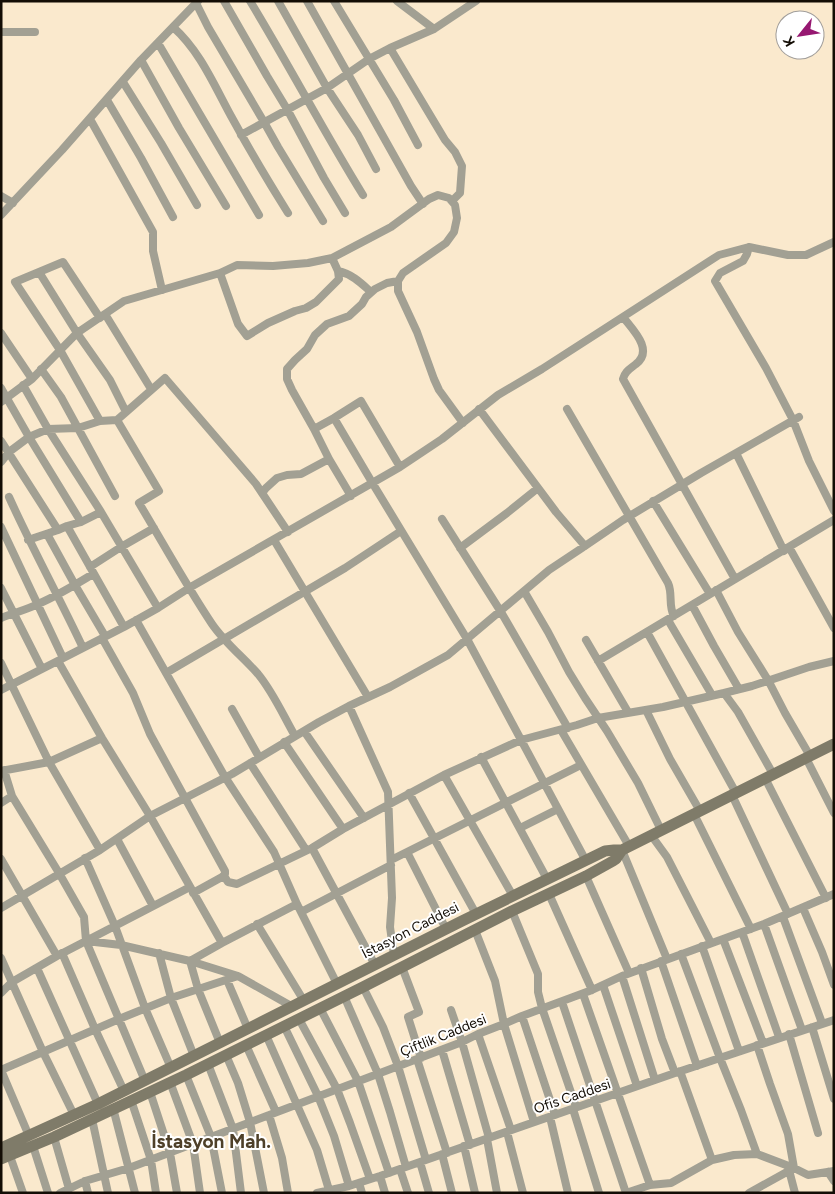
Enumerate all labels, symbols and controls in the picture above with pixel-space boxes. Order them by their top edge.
north arrow [775,10,825,60]
text: K [779,32,799,50]
street label: İstasyon Caddesi [359,899,462,962]
street label: Çiftlik Caddesi [398,1010,489,1060]
street label: Ofis Caddesi [531,1075,613,1118]
district label: İstasyon Mah. [151,1130,271,1153]

